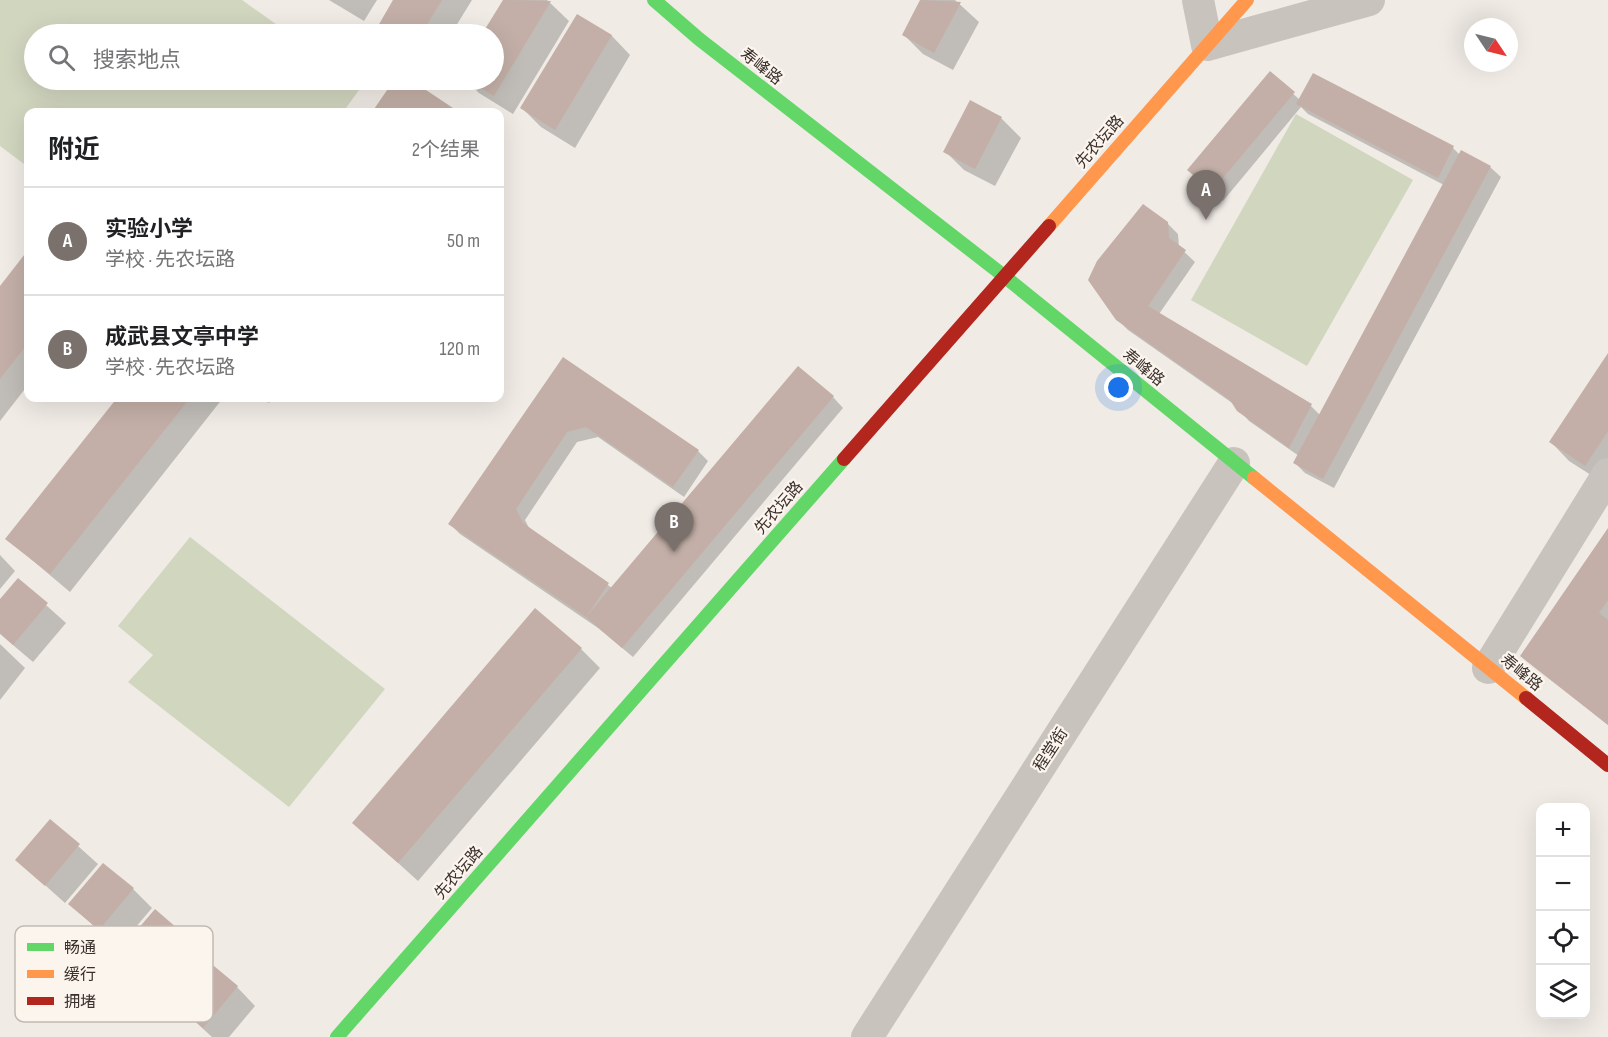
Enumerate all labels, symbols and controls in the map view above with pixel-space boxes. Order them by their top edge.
north arrow [1464,18,1518,72]
search box [24,24,504,90]
icon: search [45,41,78,74]
street label: 寿峰路 [736,45,786,89]
text: 搜索地点 [93,47,181,74]
street label: 先农坛路 [1072,112,1128,172]
text: 附近 [48,135,100,166]
text: 2个结果 [412,138,480,162]
pin: A [1186,170,1226,220]
text: 实验小学 [105,216,193,243]
text: A [63,229,72,253]
text: 50 m [447,229,480,253]
text: 学校 · 先农坛路 [105,248,235,272]
text: 成武县文亭中学 [105,324,259,351]
text: B [63,337,72,361]
text: 120 m [440,337,480,361]
street label: 寿峰路 [1118,346,1168,390]
text: 学校 · 先农坛路 [105,356,235,380]
your location [1104,373,1133,402]
street label: 先农坛路 [751,478,807,538]
pin: B [654,502,694,552]
street label: 寿峰路 [1496,651,1546,695]
street label: 程堂街 [1030,725,1072,775]
map controls [1536,803,1590,1019]
button: + [1536,803,1590,857]
street label: 先农坛路 [431,843,487,903]
button: − [1536,857,1590,911]
button: locate [1536,911,1590,965]
legend [15,926,213,1022]
text: 畅通 [64,939,96,958]
button: layers [1536,965,1590,1019]
text: 缓行 [64,966,96,985]
text: 拥堵 [64,993,96,1012]

